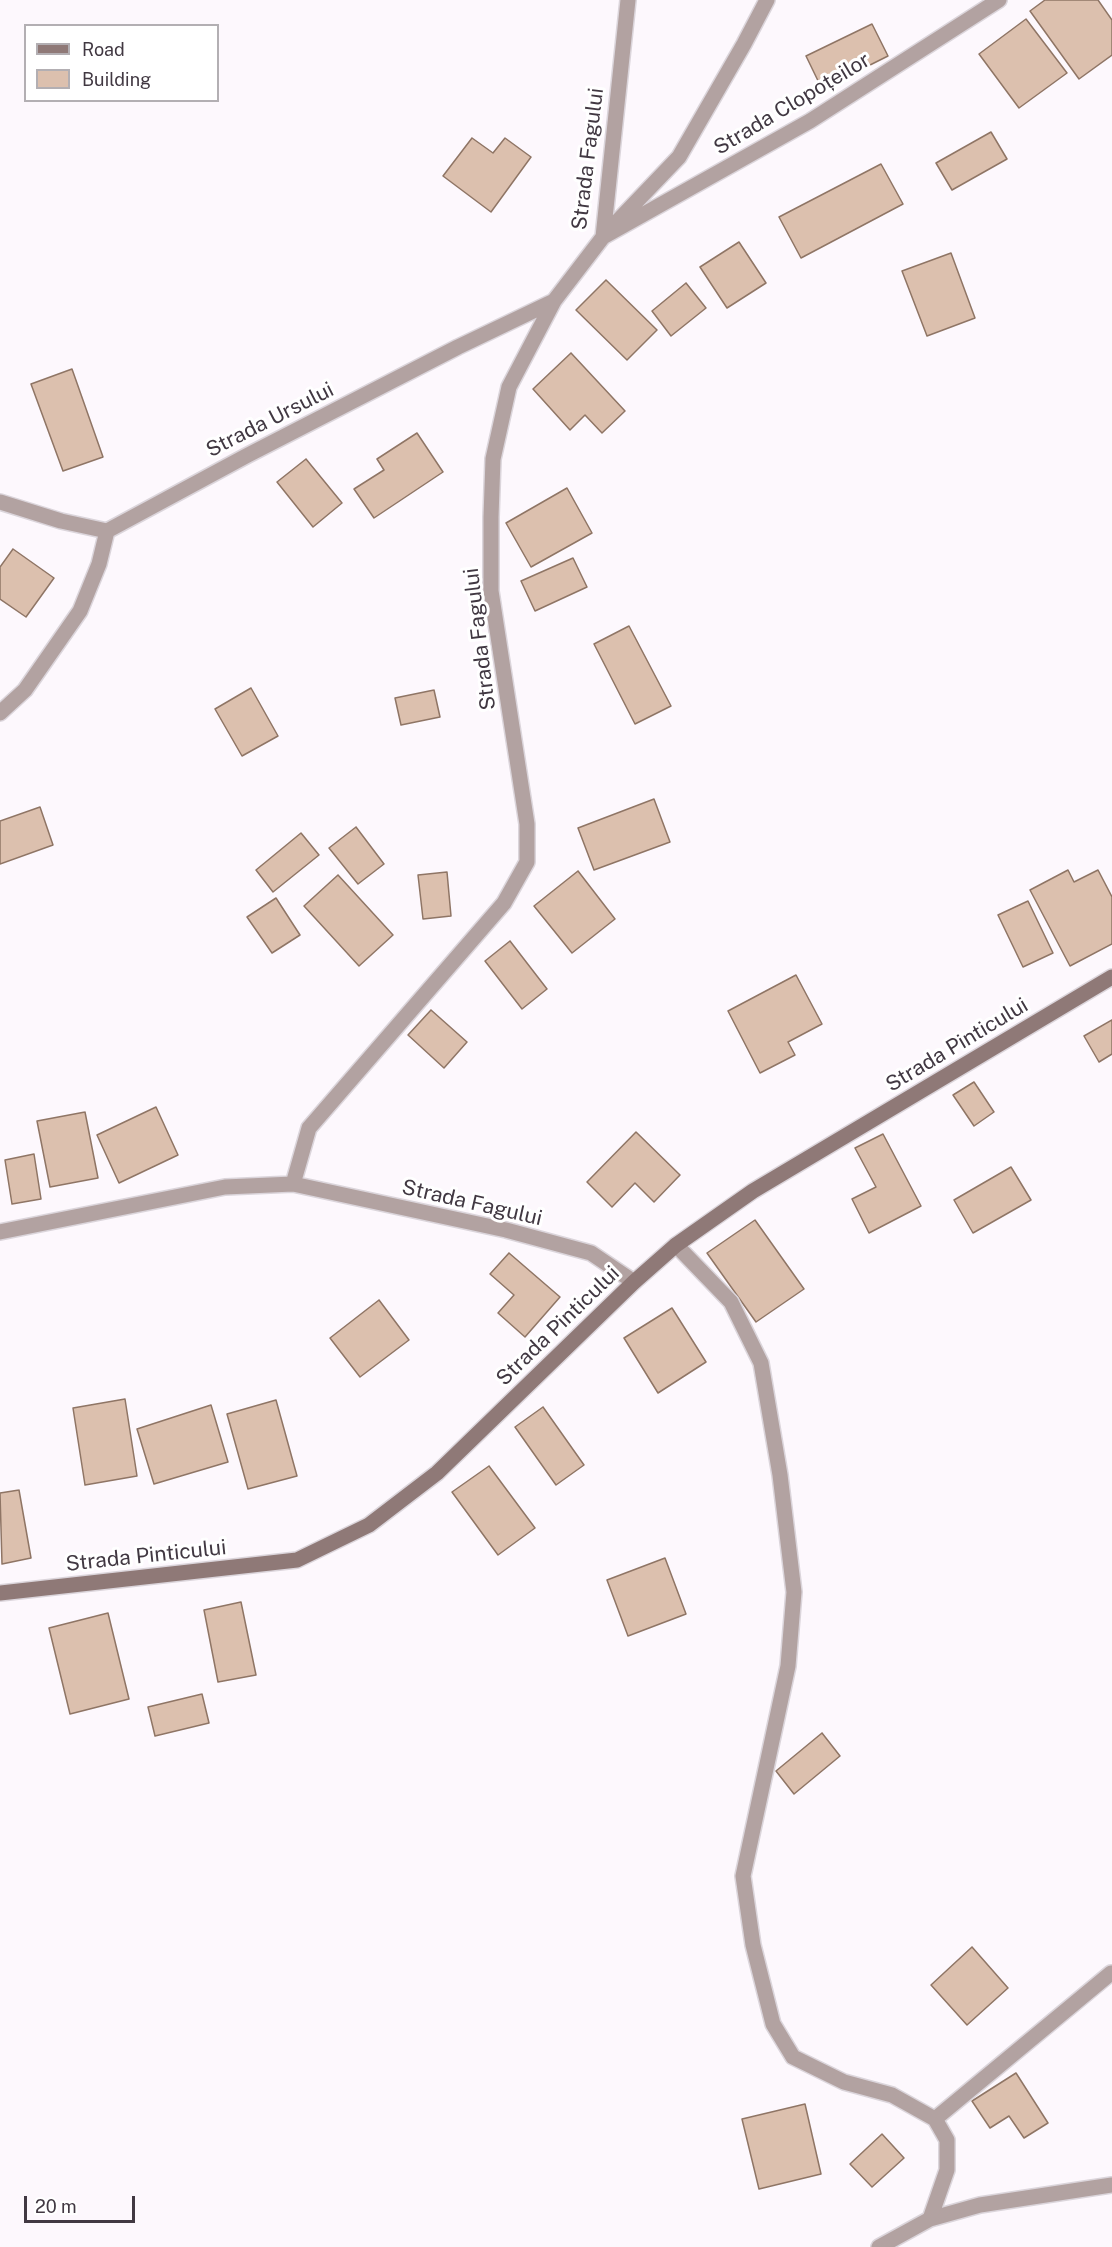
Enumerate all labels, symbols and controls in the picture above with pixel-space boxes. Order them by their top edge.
legend [24,24,219,102]
text: Road [82,39,125,60]
street label: Strada Clopoțeilor [709,47,875,161]
text: Building [82,69,151,90]
street label: Strada Fagului [567,86,609,232]
street label: Strada Ursului [202,377,338,463]
street label: Strada Fagului [459,566,501,712]
street label: Strada Pinticului [881,993,1033,1097]
street label: Strada Fagului [399,1175,545,1231]
street label: Strada Pinticului [491,1261,625,1391]
street label: Strada Pinticului [64,1535,228,1577]
scale bar [27,2184,138,2222]
text: 20 m [35,2196,77,2217]

